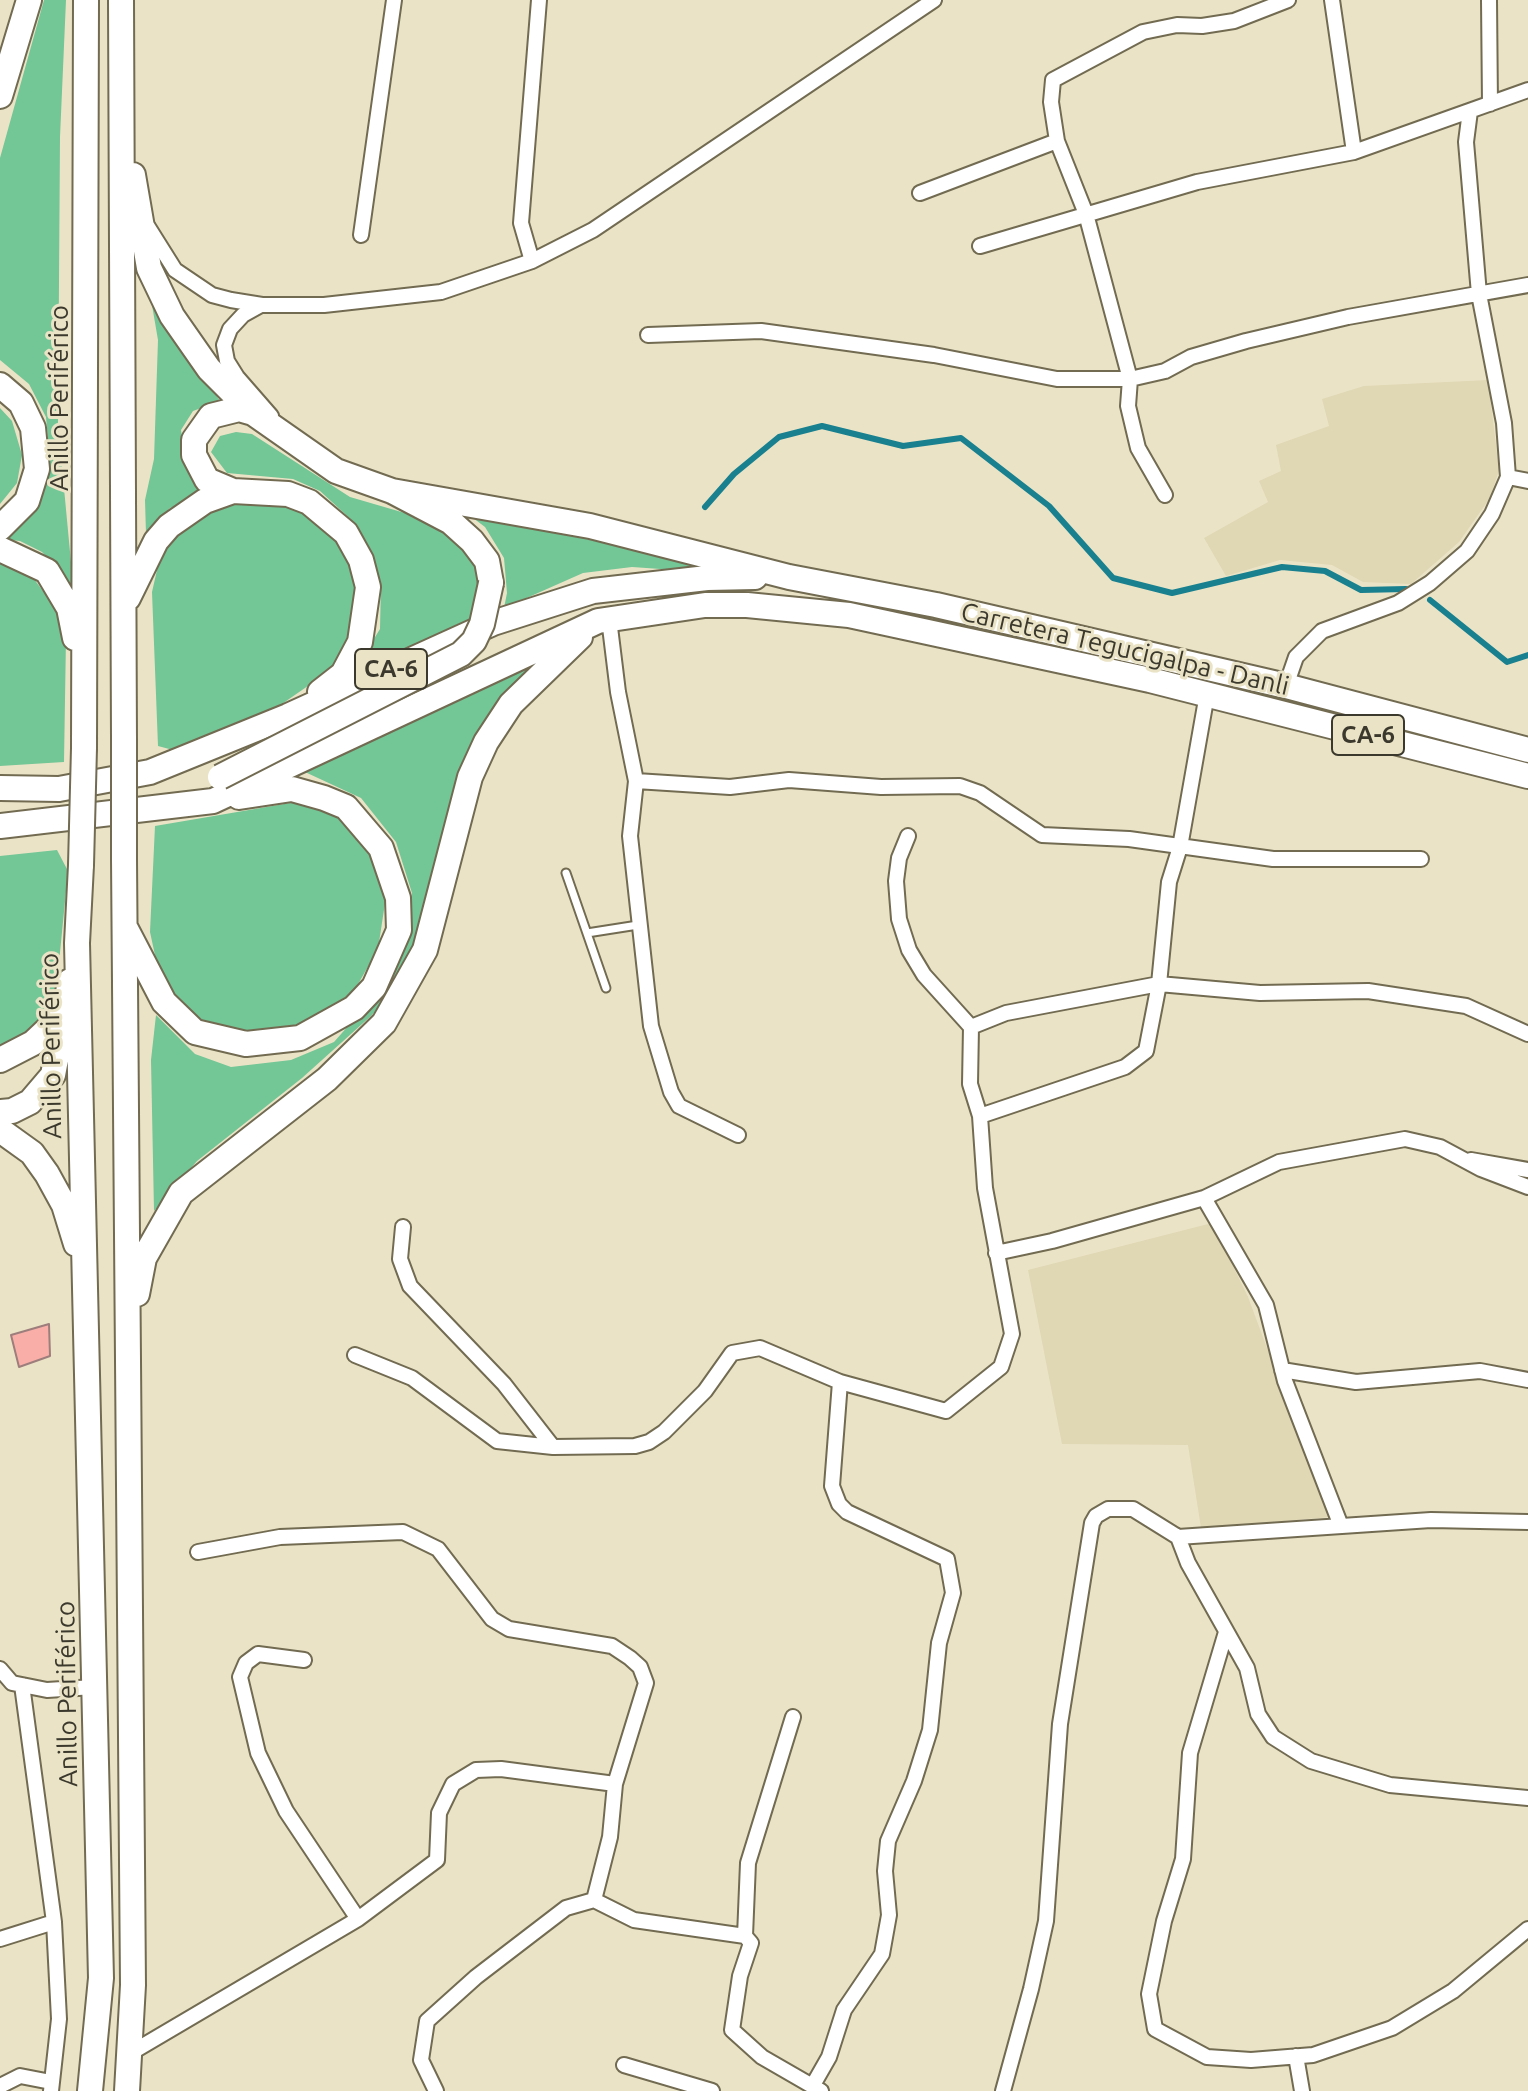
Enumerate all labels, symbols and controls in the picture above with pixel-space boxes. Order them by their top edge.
street label: Anillo Periférico [43,305,75,491]
street label: Carretera Tegucigalpa - Danli [958,596,1292,702]
road number: CA-6 [355,649,427,689]
road number: CA-6 [1332,715,1404,755]
street label: Anillo Periférico [34,953,68,1139]
street label: Anillo Periférico [50,1601,84,1787]

